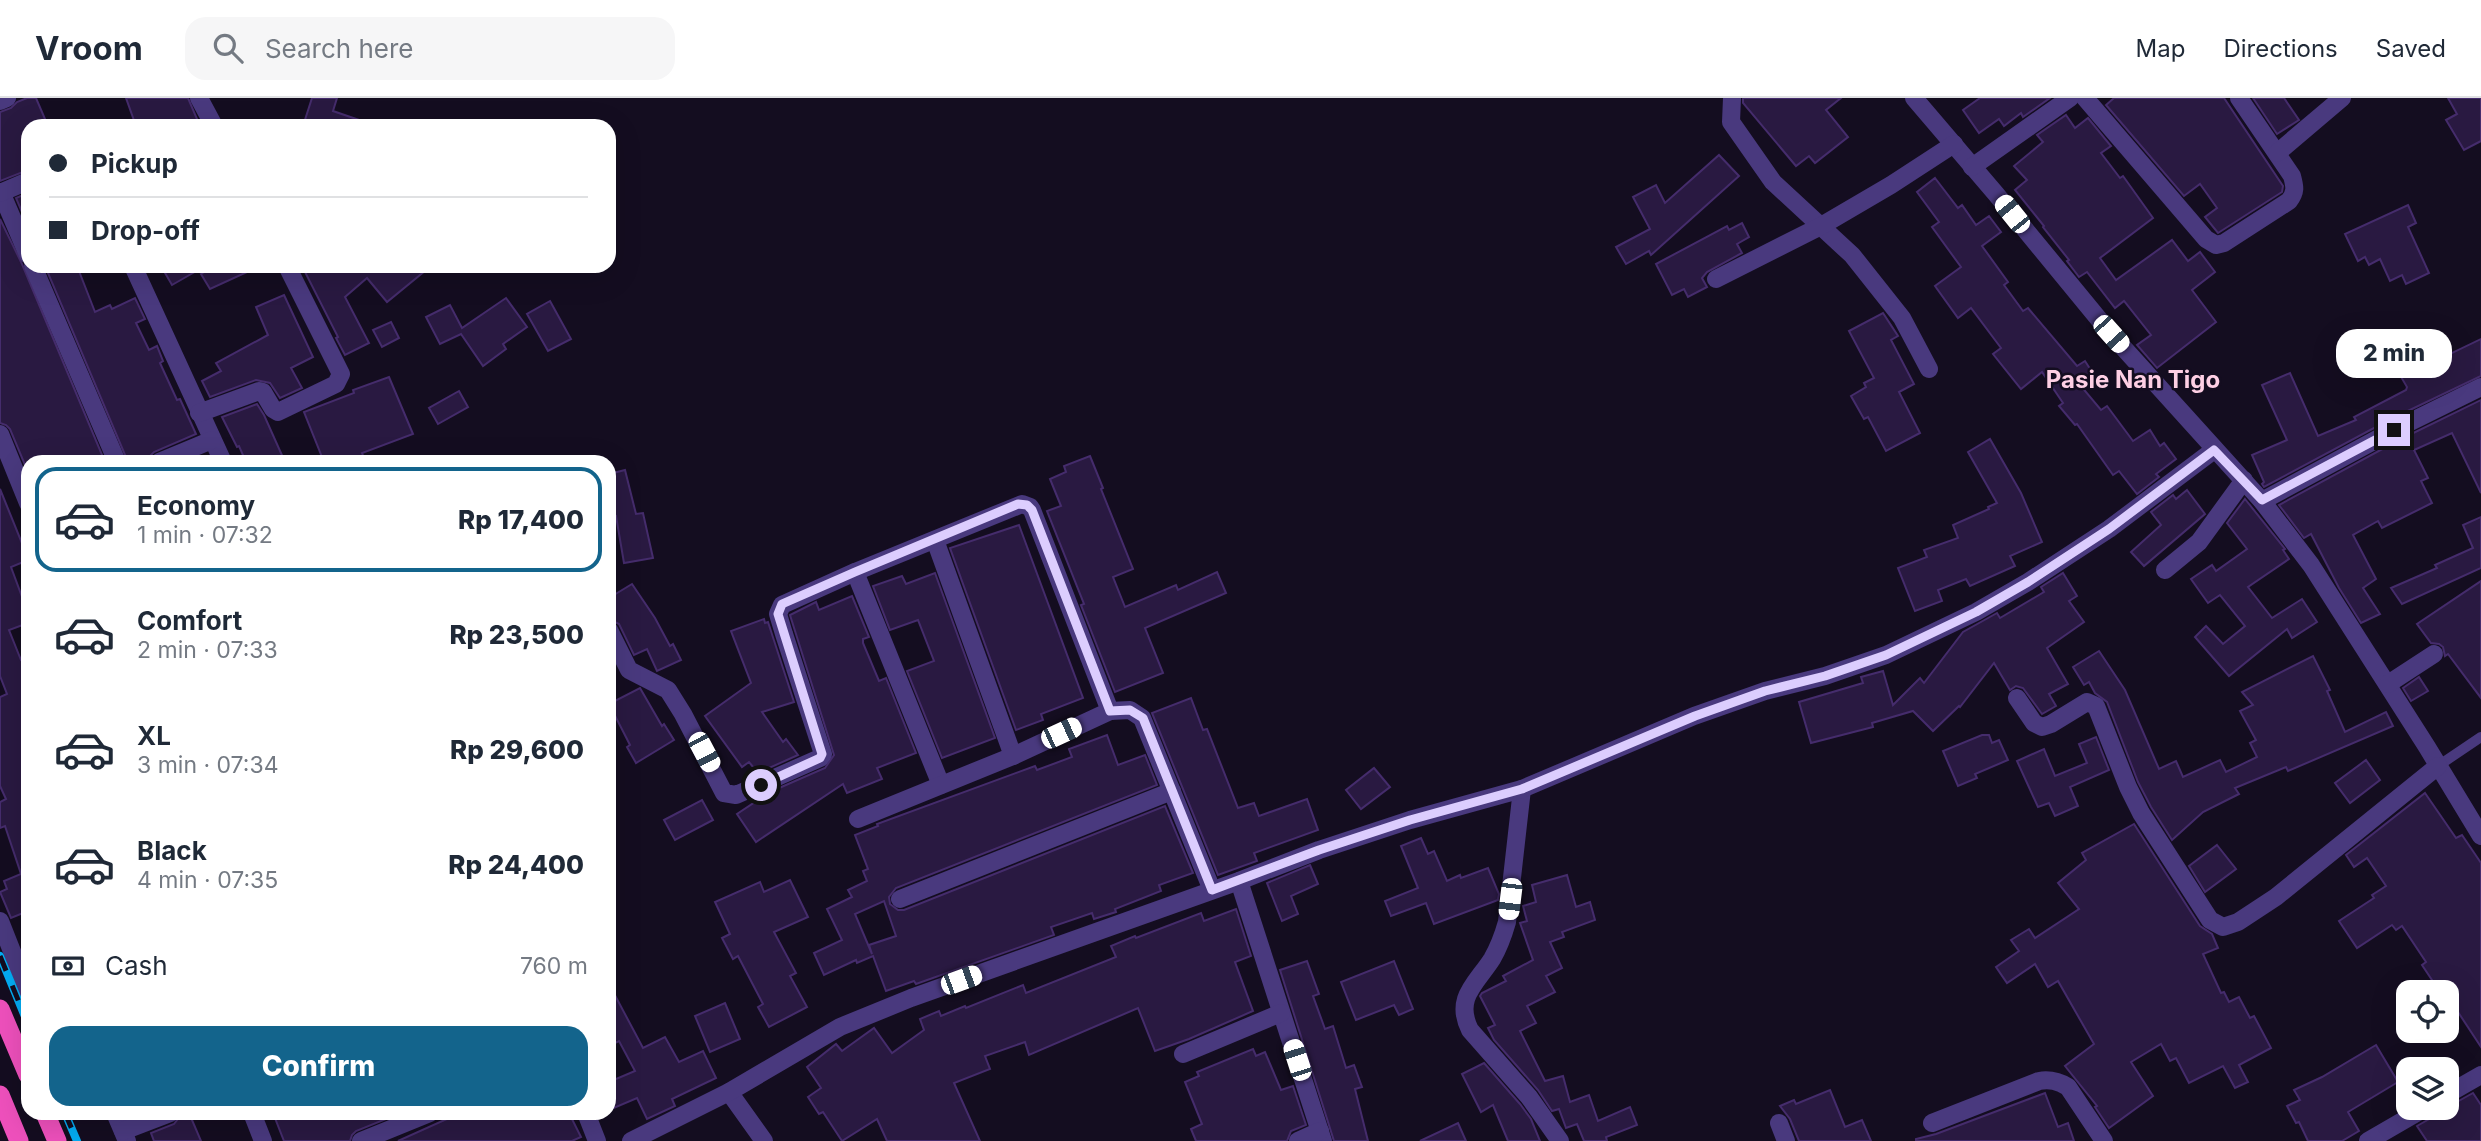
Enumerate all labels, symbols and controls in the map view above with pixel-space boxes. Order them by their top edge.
search box [185,17,675,80]
text: Vroom [35,28,143,68]
icon: search [209,29,247,67]
text: Search here [265,33,414,64]
text: Map [2136,34,2185,63]
text: Directions [2223,34,2338,63]
text: Saved [2376,34,2446,63]
text: Pickup [91,148,178,179]
car [1991,191,2034,237]
text: Drop-off [91,215,200,246]
car [2090,311,2133,357]
callout: 2 min [2336,328,2452,378]
text: 2 min [2363,339,2425,367]
district label: Pasie Nan Tigo [2046,365,2220,394]
route end [2378,414,2410,446]
icon: car [53,488,116,551]
text: Economy [137,490,255,521]
text: Rp 17,400 [458,504,584,535]
text: 1 min · 07:32 [137,521,273,549]
icon: car [53,603,116,666]
text: Comfort [137,605,242,636]
text: Rp 23,500 [449,619,584,650]
text: 2 min · 07:33 [137,636,278,664]
car [1038,715,1085,751]
icon: car [53,718,116,781]
text: XL [137,720,171,751]
car [685,729,724,775]
text: Rp 29,600 [450,734,584,765]
text: 3 min · 07:34 [137,751,279,779]
route start [745,769,777,801]
icon: car [53,833,116,896]
text: Black [137,835,207,866]
text: Rp 24,400 [448,849,584,880]
text: 4 min · 07:35 [137,866,278,894]
car [1498,877,1523,921]
icon: cash [49,947,87,985]
text: Cash [105,950,168,981]
text: 760 m [520,952,588,980]
car [938,963,985,997]
map controls [2396,980,2459,1120]
button: locate [2396,980,2459,1043]
button: Confirm [49,1026,588,1106]
car [1281,1037,1314,1083]
button: layers [2396,1057,2459,1120]

